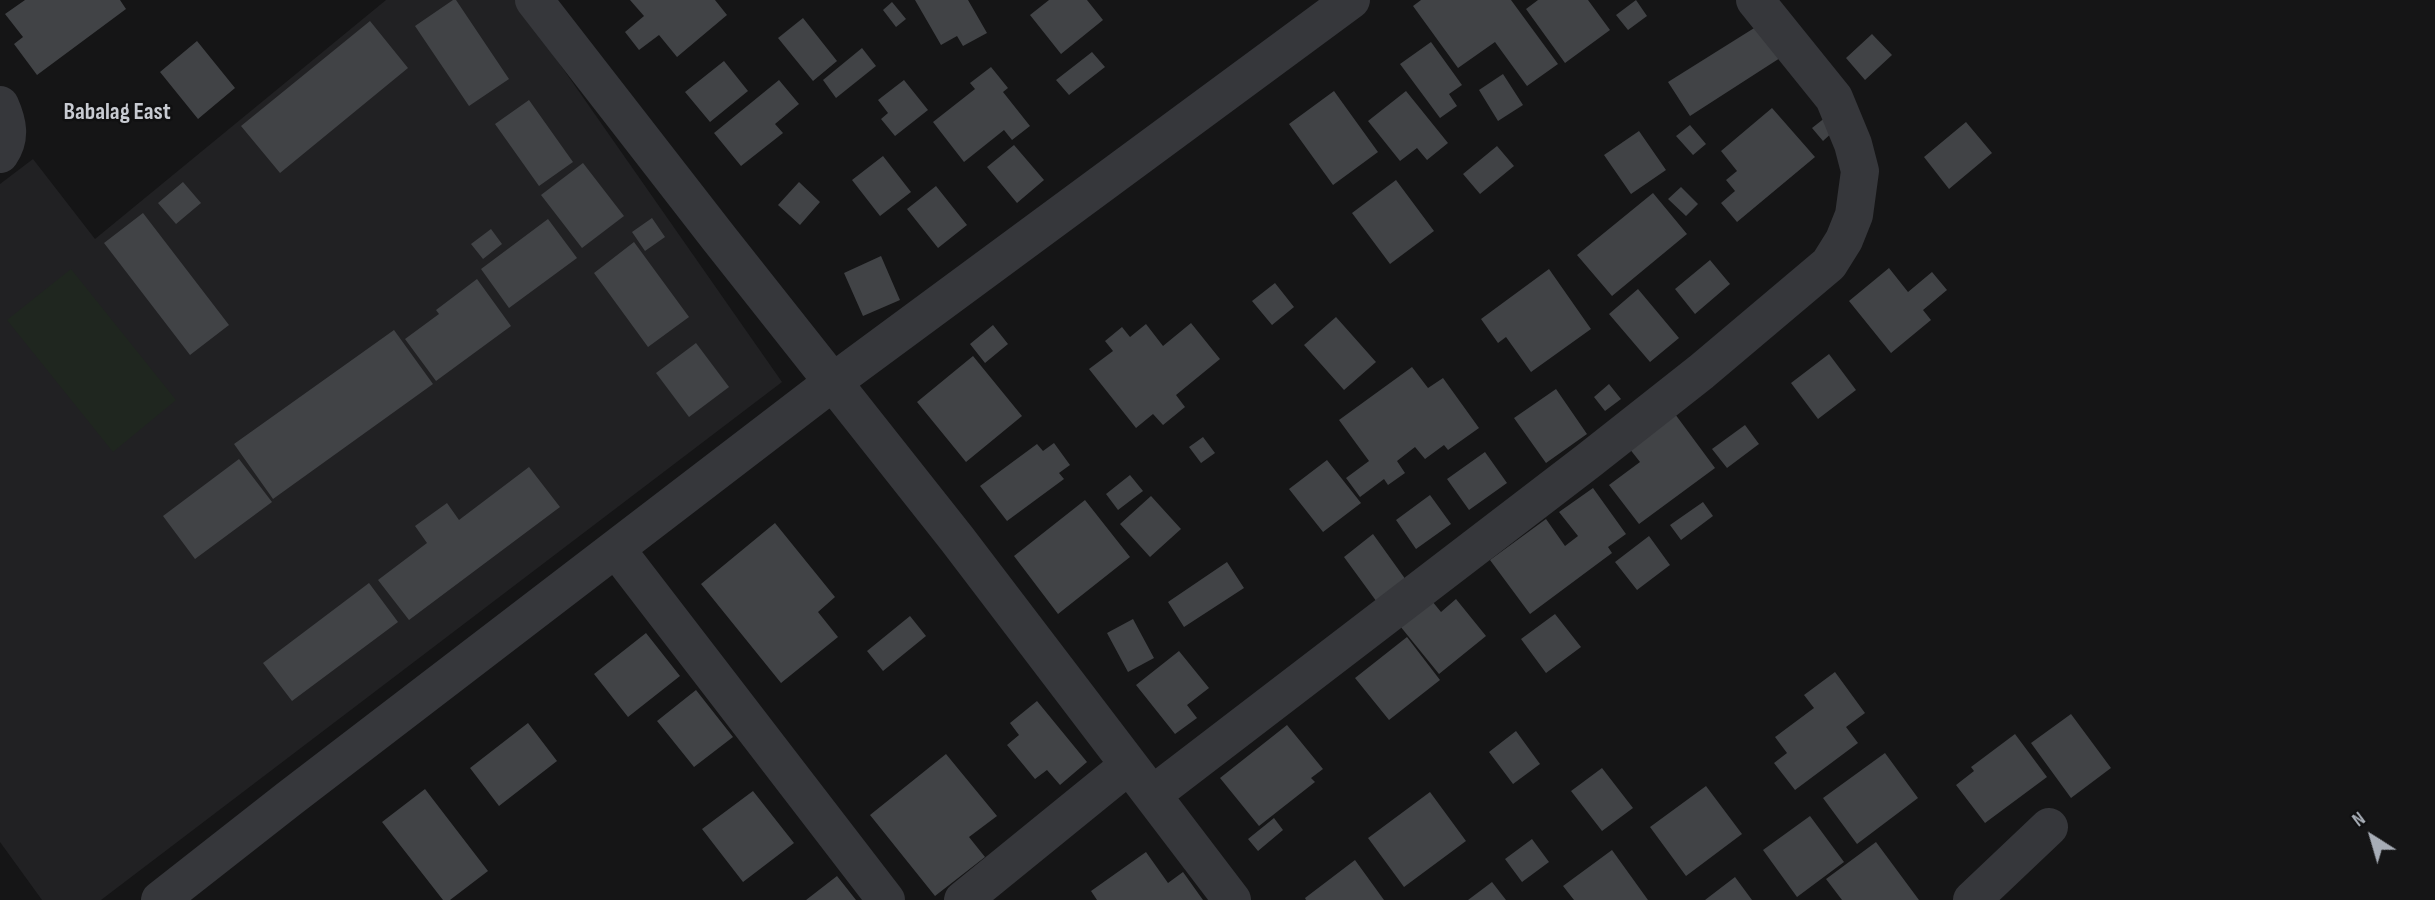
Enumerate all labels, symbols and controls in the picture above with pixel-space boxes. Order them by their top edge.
district label: Babalag East [63,99,171,127]
north arrow [2337,802,2407,872]
text: N [2348,808,2370,832]

